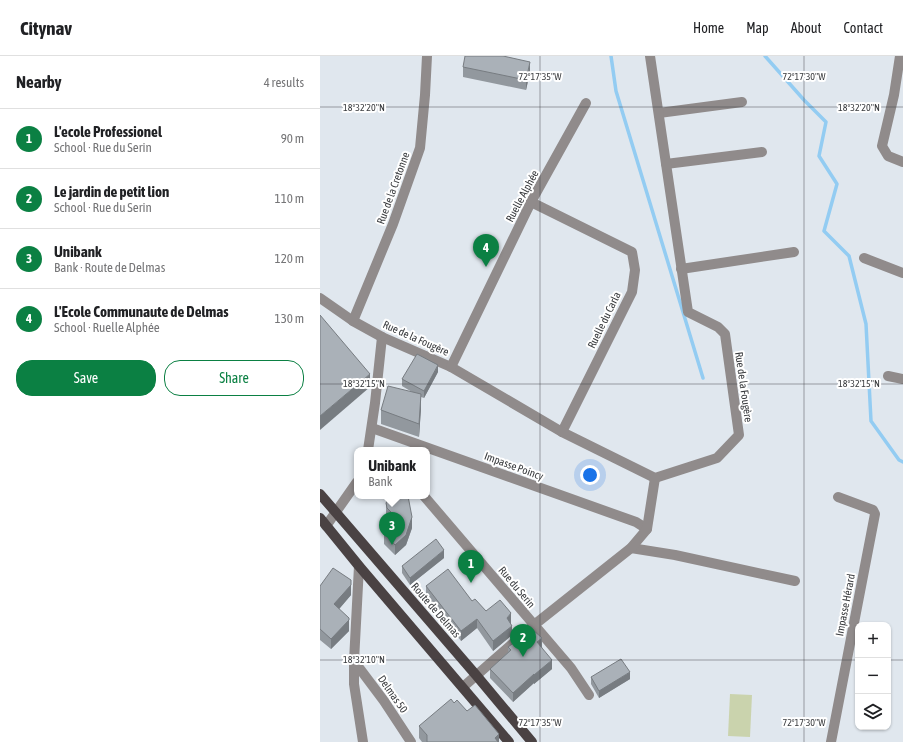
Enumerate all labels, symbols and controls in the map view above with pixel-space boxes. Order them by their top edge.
text: Citynav [20,17,72,39]
text: Home [693,20,724,36]
text: Map [746,20,769,36]
text: About [791,20,822,36]
text: Contact [844,20,883,36]
text: 72°17'35"W [518,71,562,82]
text: 72°17'30"W [782,71,826,82]
text: Nearby [16,72,62,92]
text: 4 results [264,75,304,90]
text: 18°32'20"N [343,102,385,113]
text: 18°32'20"N [838,102,880,113]
text: L'ecole Professionel [54,123,162,140]
text: 1 [26,131,32,146]
text: 90 m [281,131,304,146]
text: School · Rue du Serin [54,140,152,155]
street label: Rue de la Cretonne [374,150,412,226]
street label: Ruelle Alphée [503,168,541,224]
text: Le jardin de petit lion [54,183,169,200]
text: 2 [26,191,32,206]
text: 110 m [275,191,304,206]
text: School · Rue du Serin [54,200,152,215]
pin: 4 [473,234,499,267]
text: Unibank [54,243,102,260]
text: 3 [26,251,32,266]
text: 120 m [275,251,304,266]
text: Bank · Route de Delmas [54,260,165,275]
street label: Ruelle du Carla [585,290,623,350]
text: L'Ecole Communaute de Delmas [54,303,229,320]
text: 4 [26,311,32,326]
text: 130 m [275,311,304,326]
street label: Rue de la Fougère [381,318,451,358]
text: School · Ruelle Alphée [54,320,160,335]
street label: Rue de la Fougère [733,351,755,423]
button: Save [16,360,156,396]
button: Share [164,360,304,396]
text: 18°32'15"N [343,378,385,389]
text: 18°32'15"N [838,378,880,389]
popup [354,447,430,499]
street label: Impasse Poincy [483,450,546,482]
text: Unibank [368,457,416,474]
your location [580,465,600,485]
text: Bank [368,474,392,489]
pin: 3 [379,512,405,545]
pin: 1 [458,550,484,583]
street label: Rue du Serin [496,564,538,610]
street label: Impasse Hérard [833,573,857,637]
street label: Route de Delmas [409,580,463,640]
map controls [855,622,891,730]
button: + [855,622,891,658]
pin: 2 [510,624,536,657]
text: 18°32'10"N [343,654,385,665]
button: − [855,658,891,694]
street label: Delmas 50 [376,673,410,715]
button: layers [855,694,891,730]
text: 72°17'35"W [518,717,562,728]
text: 72°17'30"W [782,717,826,728]

